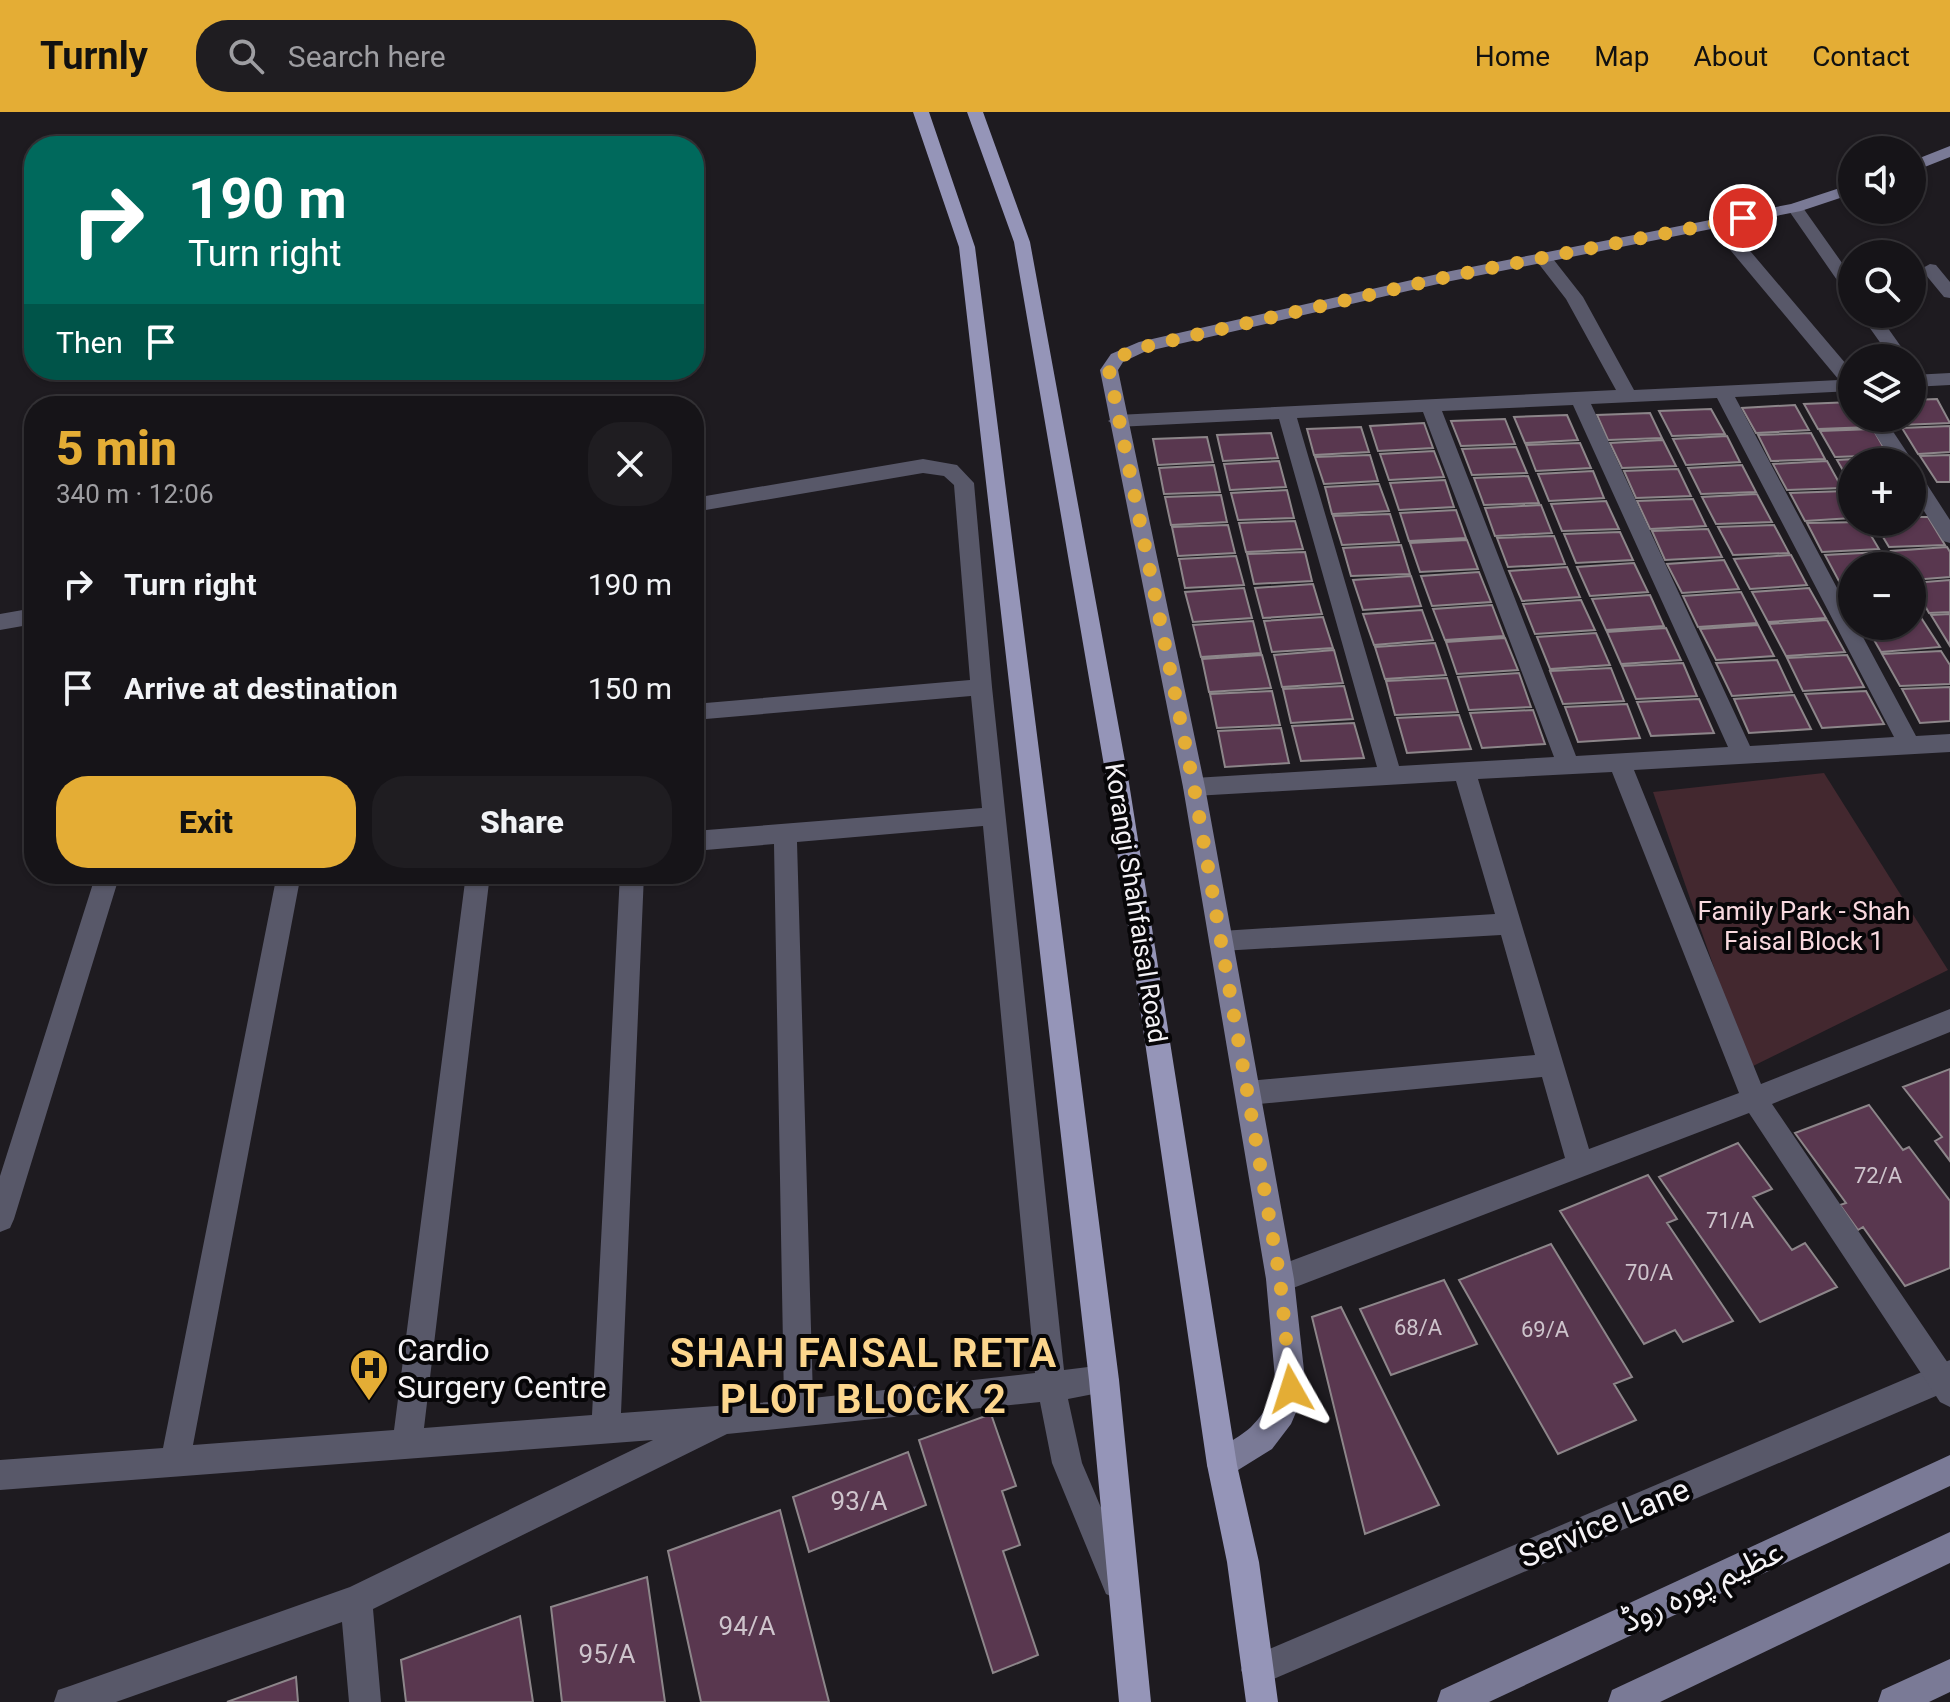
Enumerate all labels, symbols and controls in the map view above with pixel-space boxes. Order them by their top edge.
search box [196,20,756,92]
text: Turnly [40,34,148,78]
icon: search [224,34,268,78]
text: Search here [288,39,446,74]
text: Home [1475,40,1550,73]
text: Map [1594,40,1650,73]
text: About [1694,40,1768,73]
text: Contact [1812,40,1910,73]
map controls [1838,136,1926,640]
button: sound [1838,136,1926,224]
text: 190 m [188,166,347,232]
icon: right [56,168,160,272]
pin [1709,184,1777,252]
icon: arrive [1721,196,1765,240]
text: Turn right [188,233,341,275]
button: search [1838,240,1926,328]
icon: arrive [139,320,183,364]
text: Then [56,325,123,360]
button: layers [1838,344,1926,432]
text: 5 min [56,420,177,477]
button: close [588,422,672,506]
button: + [1838,448,1926,536]
text: 340 m · 12:06 [56,479,214,509]
button: − [1838,552,1926,640]
icon: right [56,562,100,606]
text: Turn right [124,567,257,602]
text: 190 m [588,567,672,602]
icon: arrive [56,666,100,710]
text: Arrive at destination [124,671,398,706]
text: 150 m [588,671,672,706]
street label: Korangi Shahfaisal Road [1099,761,1173,1045]
button: Exit [56,776,356,868]
button: Share [372,776,672,868]
park label: Family Park - Shah Faisal Block 1 [1698,896,1910,956]
house number: 72/A [1854,1163,1903,1188]
house number: 71/A [1706,1208,1755,1233]
house number: 70/A [1625,1260,1674,1285]
house number: 68/A [1394,1315,1443,1340]
house number: 69/A [1521,1317,1570,1342]
district label: SHAH FAISAL RETA PLOT BLOCK 2 [670,1330,1058,1423]
place label: Cardio Surgery Centre [397,1331,607,1406]
hospital icon: Cardio Surgery Centre [348,1347,390,1402]
position arrow [1249,1347,1333,1431]
street label: Service Lane [1513,1470,1695,1576]
house number: 93/A [831,1486,887,1516]
street label: عظیم پورہ روڈ [1615,1532,1791,1645]
house number: 94/A [719,1611,775,1641]
house number: 95/A [579,1639,635,1669]

